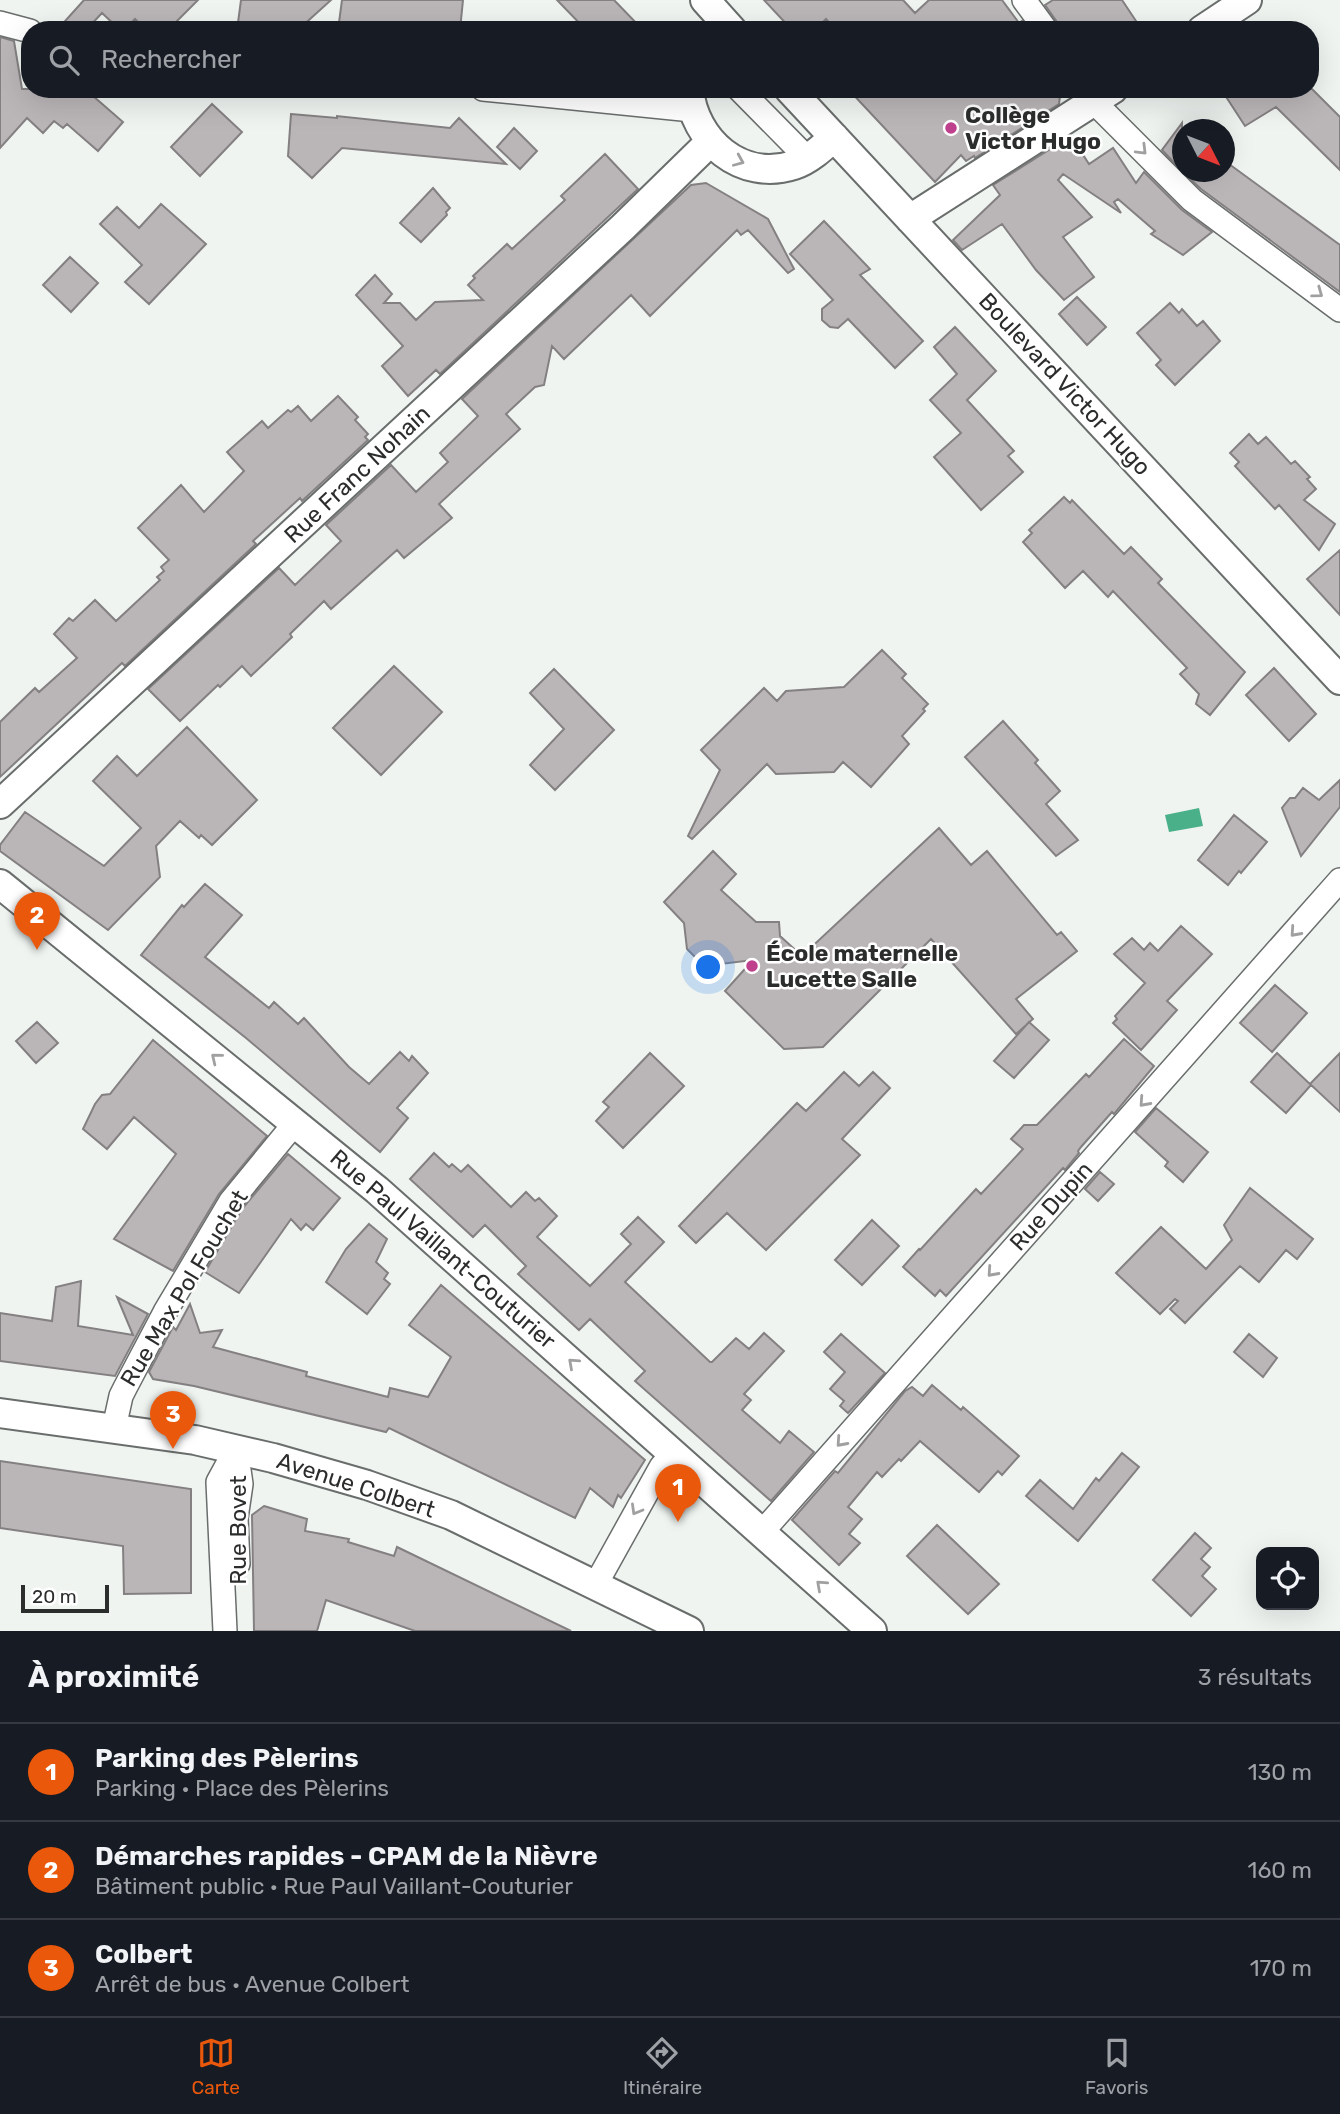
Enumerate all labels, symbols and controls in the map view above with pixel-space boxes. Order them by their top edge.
search box [21,21,1319,98]
icon: search [45,41,83,79]
text: Rechercher [101,44,241,75]
place label: Collège Victor Hugo [965,101,1101,155]
north arrow [1172,119,1235,182]
marker: Collège Victor Hugo [943,120,959,136]
one-way arrow [1134,142,1147,155]
one-way arrow [732,153,745,167]
one-way arrow [1311,285,1323,298]
street label: Boulevard Victor Hugo [973,287,1157,481]
street label: Rue Franc Nohain [278,399,436,549]
pin: 2 [14,892,60,950]
one-way arrow [1291,923,1303,936]
place label: École maternelle Lucette Salle [766,939,958,993]
your location [691,950,725,984]
marker: École maternelle Lucette Salle [744,958,760,974]
one-way arrow [211,1054,223,1067]
one-way arrow [1139,1093,1152,1106]
street label: Rue Paul Vaillant-Couturier [324,1143,562,1355]
street label: Rue Dupin [1004,1156,1098,1256]
street label: Rue Max Pol Fouchet [114,1185,254,1391]
one-way arrow [988,1263,1001,1276]
one-way arrow [568,1359,581,1371]
pin: 3 [150,1391,196,1449]
one-way arrow [837,1434,849,1447]
street label: Avenue Colbert [273,1446,439,1524]
pin: 1 [655,1464,701,1522]
street label: Rue Bovet [224,1475,252,1585]
one-way arrow [631,1502,644,1515]
map controls [1256,1547,1319,1610]
button: locate [1256,1547,1319,1610]
one-way arrow [816,1581,829,1594]
scale bar [21,1582,108,1614]
text: 20 m [32,1585,77,1608]
text: À proximité [28,1659,199,1695]
text: 3 résultats [1198,1663,1312,1691]
text: Parking des Pèlerins [95,1743,359,1774]
text: 1 [45,1758,57,1786]
text: 130 m [1248,1758,1312,1786]
text: Parking · Place des Pèlerins [95,1774,389,1802]
text: Démarches rapides - CPAM de la Nièvre [95,1841,598,1872]
text: 2 [44,1856,58,1884]
text: 160 m [1248,1856,1312,1884]
text: Bâtiment public · Rue Paul Vaillant-Couturier [95,1872,573,1900]
text: Colbert [95,1939,192,1970]
text: 3 [43,1954,59,1982]
text: 170 m [1250,1954,1312,1982]
text: Arrêt de bus · Avenue Colbert [95,1970,409,1998]
tab: Carte [191,2034,240,2099]
tab: Itinéraire [623,2034,702,2099]
tab: Favoris [1085,2034,1149,2099]

